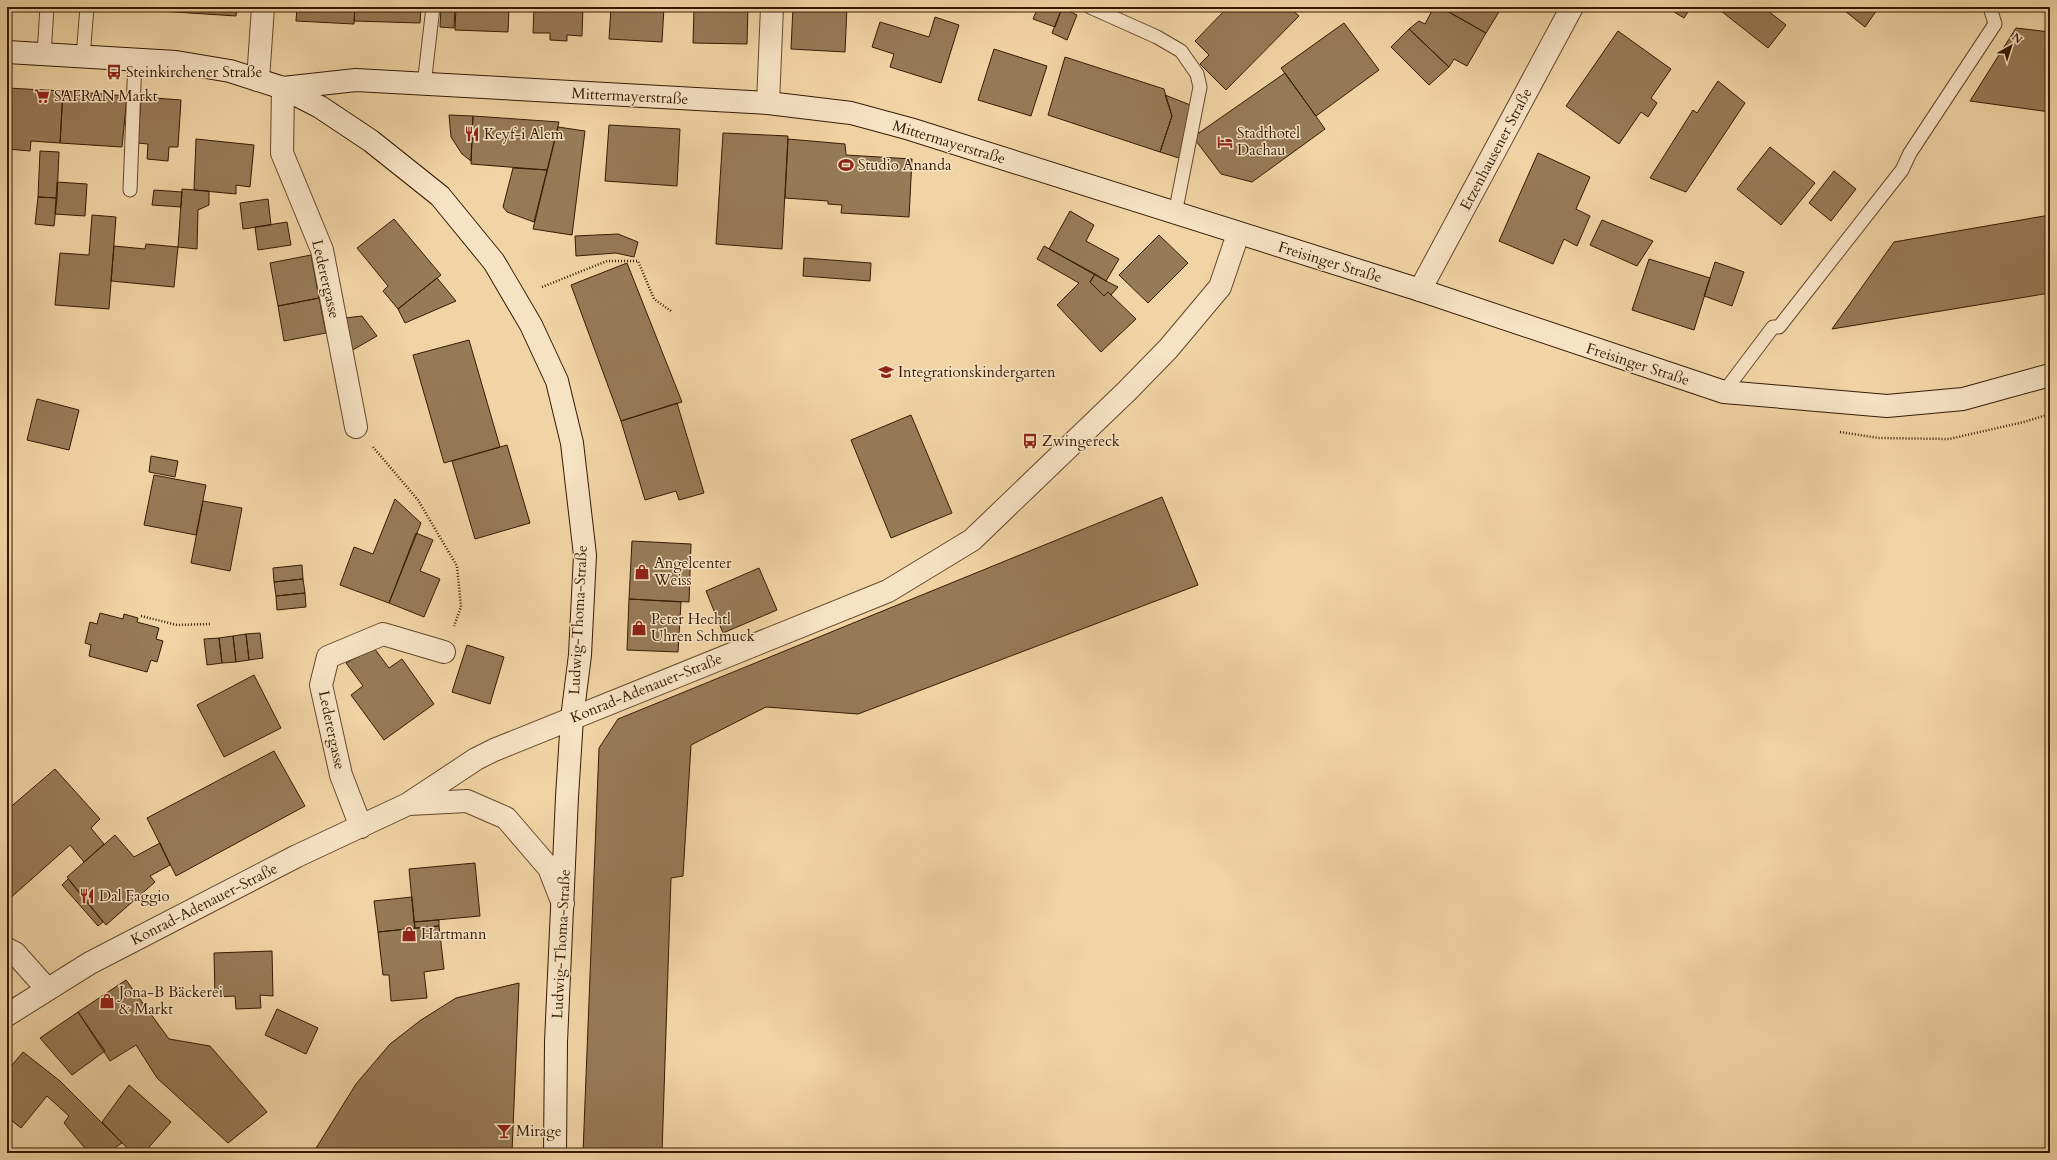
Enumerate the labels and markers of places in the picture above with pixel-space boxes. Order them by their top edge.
place label: Steinkirchener Straße [126,62,262,82]
bus stop icon: Steinkirchener Straße [105,63,123,81]
place label: SAFRAN Markt [54,86,158,106]
supermarket icon: SAFRAN Markt [33,87,51,105]
place label: Stadthotel Dachau [1237,123,1300,160]
place label: Keyf-i Alem [484,124,564,144]
restaurant icon: Keyf-i Alem [463,125,481,143]
hotel icon: Stadthotel Dachau [1216,133,1234,151]
place label: Studio Ananda [858,155,952,175]
sports icon: Studio Ananda [837,156,855,174]
place label: Integrationskindergarten [898,362,1056,382]
school or university icon: Integrationskindergarten [877,363,895,381]
place label: Zwingereck [1042,431,1120,451]
bus stop icon: Zwingereck [1021,432,1039,450]
place label: Angelcenter Weiss [653,553,732,590]
shop icon: Angelcenter Weiss [633,563,651,581]
place label: Peter Hechtl Uhren Schmuck [651,609,755,646]
shop icon: Peter Hechtl Uhren Schmuck [630,619,648,637]
place label: Dal Faggio [99,886,170,906]
restaurant icon: Dal Faggio [78,887,96,905]
place label: Hartmann [421,924,487,944]
shop icon: Hartmann [400,925,418,943]
place label: Jona-B Bäckerei & Markt [117,982,223,1019]
shop icon: Jona-B Bäckerei & Markt [98,992,116,1010]
place label: Mirage [516,1121,562,1141]
bar icon: Mirage [495,1122,513,1140]

